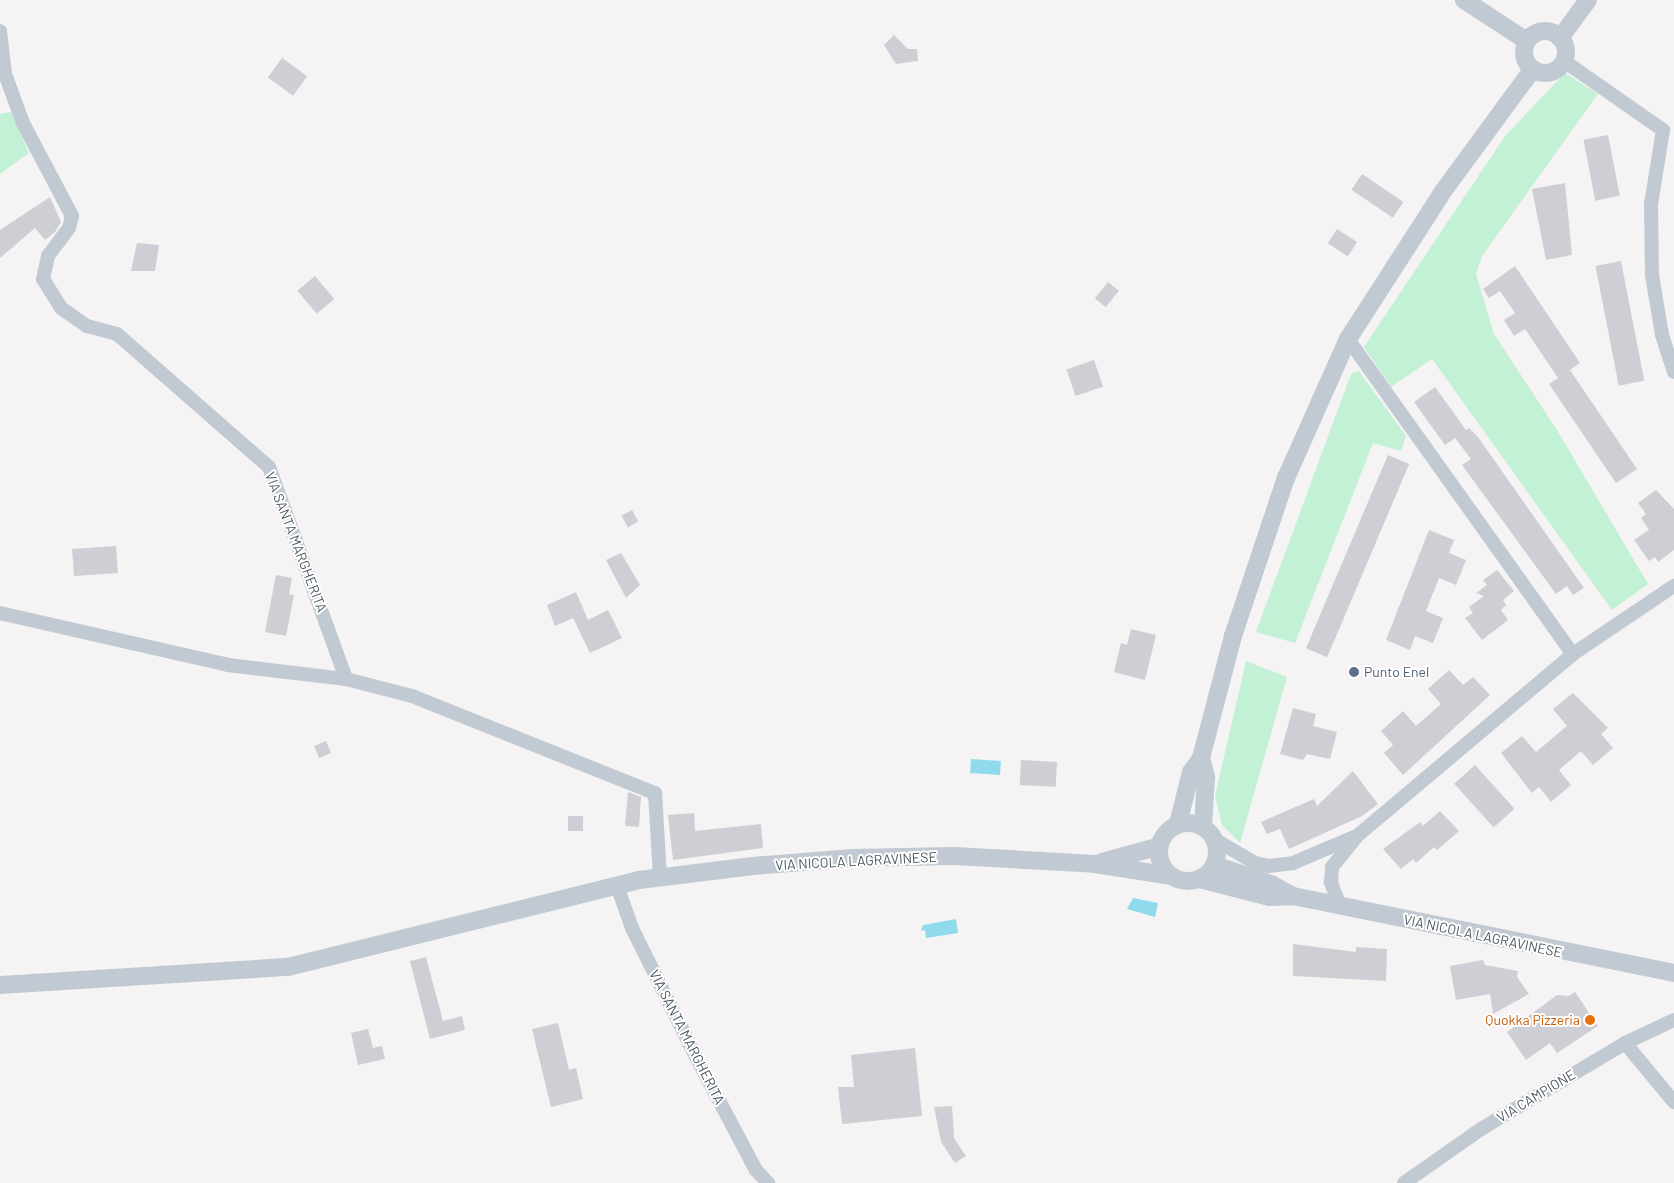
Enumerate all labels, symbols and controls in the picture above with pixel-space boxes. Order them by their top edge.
street label: VIA SANTA MARGHERITA [261,469,331,615]
place label: Punto Enel [1364,664,1429,680]
marker: Punto Enel [1348,666,1360,678]
street label: VIA NICOLA LAGRAVINESE [775,848,937,874]
street label: VIA NICOLA LAGRAVINESE [1402,911,1564,961]
street label: VIA SANTA MARGHERITA [646,967,728,1107]
place label: Quokka Pizzeria [1485,1012,1580,1028]
marker: Quokka Pizzeria [1584,1014,1596,1026]
street label: VIA CAMPIONE [1494,1066,1578,1126]

